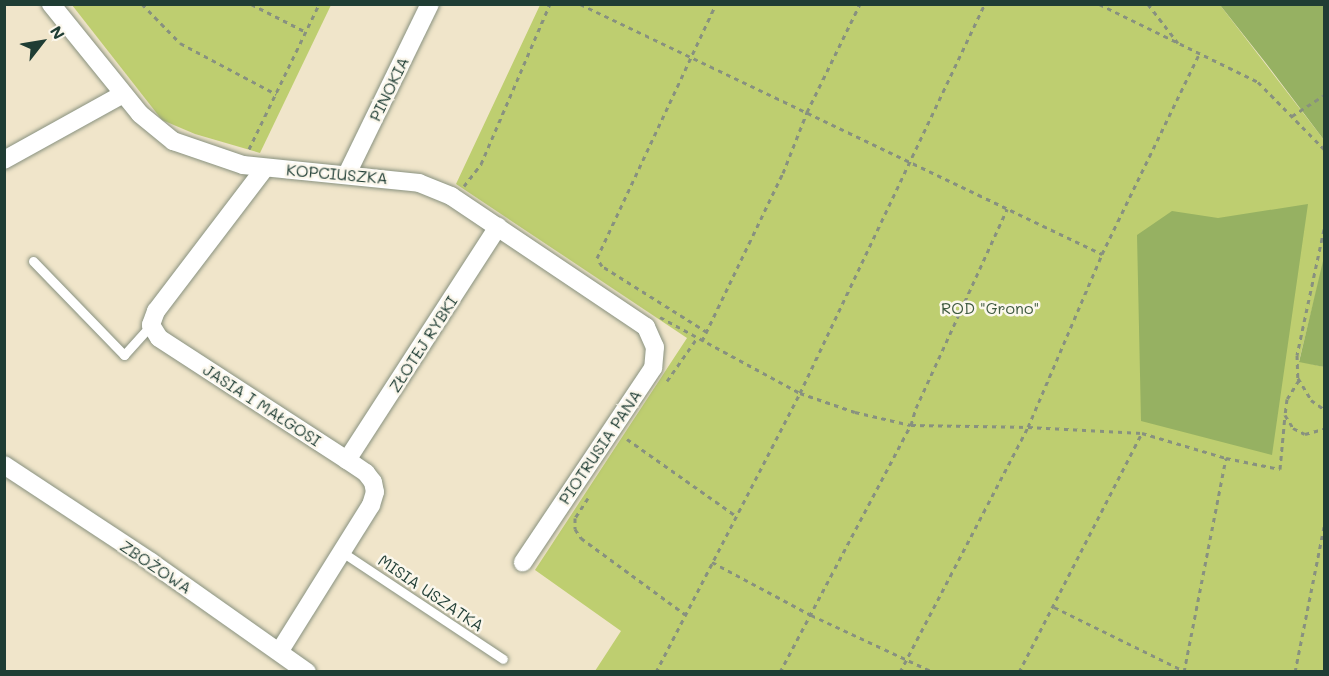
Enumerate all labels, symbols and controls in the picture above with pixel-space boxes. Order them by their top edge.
north arrow [12,12,72,72]
text: N [46,22,70,43]
street label: PINOKIA [365,54,413,124]
street label: KOPCIUSZKA [285,160,389,188]
street label: ZŁOTEJ RYBKI [385,292,461,396]
park label: ROD "Grono" [941,298,1039,318]
street label: JASIA I MAŁGOSI [200,360,324,450]
street label: PIOTRUSIA PANA [555,386,645,508]
street label: ZBOŻOWA [117,536,195,598]
street label: MISIA USZATKA [375,551,487,635]

